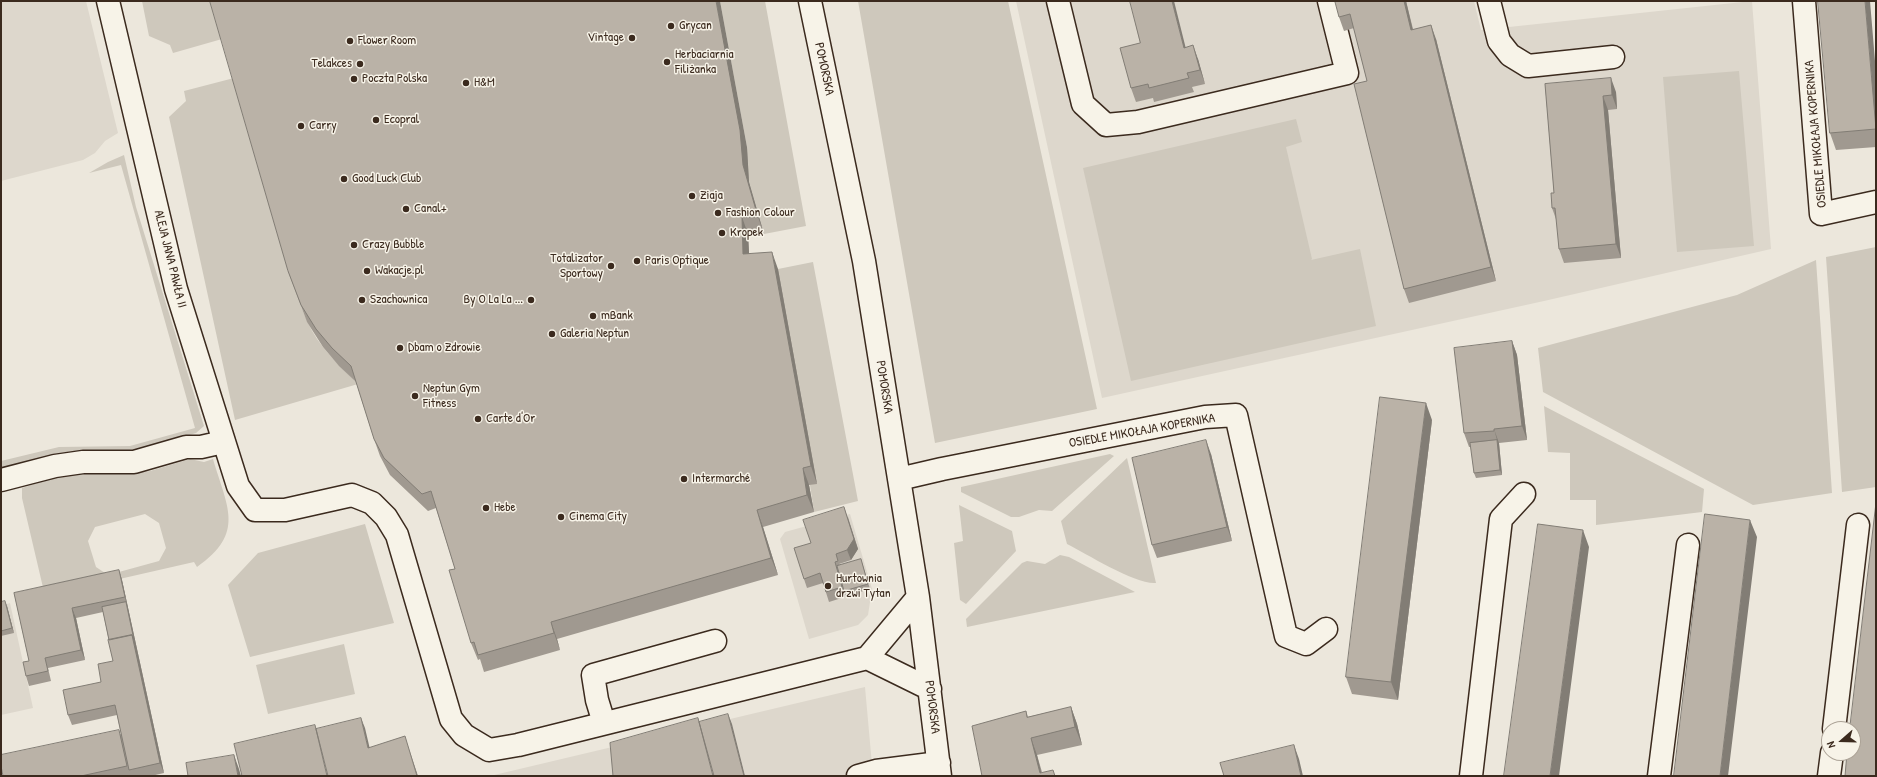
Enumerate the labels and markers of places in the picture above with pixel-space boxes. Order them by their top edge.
place label: Grycan [679,18,712,34]
marker: Grycan [666,21,676,31]
place label: Vintage [587,30,624,46]
place label: Flower Room [358,33,416,49]
marker: Vintage [627,33,637,43]
marker: Flower Room [345,36,355,46]
place label: Herbaciarnia Filiżanka [675,47,734,78]
place label: Telakces [312,56,352,72]
marker: Herbaciarnia Filiżanka [662,57,672,67]
marker: Telakces [355,59,365,69]
place label: Poczta Polska [362,71,427,87]
marker: Poczta Polska [349,74,359,84]
place label: H&M [474,75,495,91]
marker: H&M [461,78,471,88]
place label: Ecopral [384,112,419,128]
marker: Ecopral [371,115,381,125]
place label: Carry [309,118,337,134]
marker: Carry [296,121,306,131]
place label: Good Luck Club [352,171,421,187]
marker: Good Luck Club [339,174,349,184]
place label: Ziaja [700,188,723,204]
marker: Ziaja [687,191,697,201]
place label: Canal+ [414,201,447,217]
marker: Canal+ [401,204,411,214]
place label: Fashion Colour [726,205,795,221]
marker: Fashion Colour [713,208,723,218]
place label: Kropek [730,225,763,241]
marker: Kropek [717,228,727,238]
place label: Crazy Bubble [362,237,424,253]
marker: Crazy Bubble [349,240,359,250]
place label: Totalizator Sportowy [550,251,603,282]
place label: Paris Optique [645,253,709,269]
marker: Paris Optique [632,256,642,266]
marker: Totalizator Sportowy [606,261,616,271]
place label: Wakacje.pl [375,263,424,279]
marker: Wakacje.pl [362,266,372,276]
place label: Szachownica [370,292,427,308]
place label: By O La La ... [464,292,523,308]
marker: Szachownica [357,295,367,305]
marker: By O La La ... [526,295,536,305]
place label: mBank [601,308,633,324]
marker: mBank [588,311,598,321]
place label: Galeria Neptun [560,326,629,342]
marker: Galeria Neptun [547,329,557,339]
place label: Dbam o Zdrowie [408,340,481,356]
marker: Dbam o Zdrowie [395,343,405,353]
place label: Neptun Gym Fitness [423,381,480,412]
marker: Neptun Gym Fitness [410,391,420,401]
place label: Carte d'Or [486,411,535,427]
marker: Carte d'Or [473,414,483,424]
place label: Intermarché [692,471,750,487]
marker: Intermarché [679,474,689,484]
place label: Hebe [494,500,516,516]
marker: Hebe [481,503,491,513]
place label: Cinema City [569,509,627,525]
marker: Cinema City [556,512,566,522]
place label: Hurtownia drzwi Tytan [836,571,891,602]
marker: Hurtownia drzwi Tytan [823,581,833,591]

